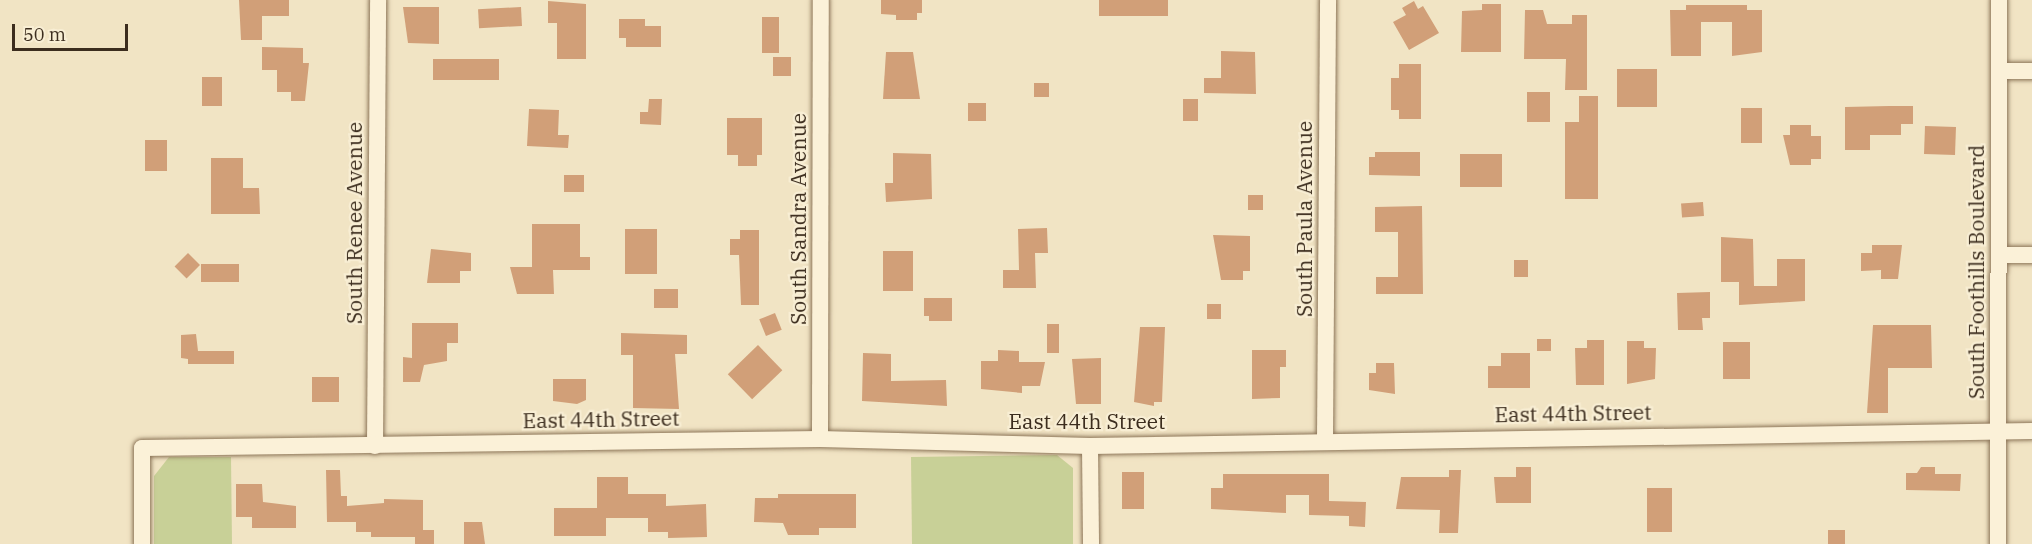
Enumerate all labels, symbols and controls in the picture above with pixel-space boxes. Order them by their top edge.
scale bar [15,12,130,50]
text: 50 m [23,23,66,46]
street label: South Sandra Avenue [785,113,811,325]
street label: South Paula Avenue [1291,121,1317,317]
street label: South Renee Avenue [341,122,367,324]
street label: South Foothills Boulevard [1963,145,1989,399]
street label: East 44th Street [1494,399,1652,427]
street label: East 44th Street [522,405,680,433]
street label: East 44th Street [1009,408,1165,434]

